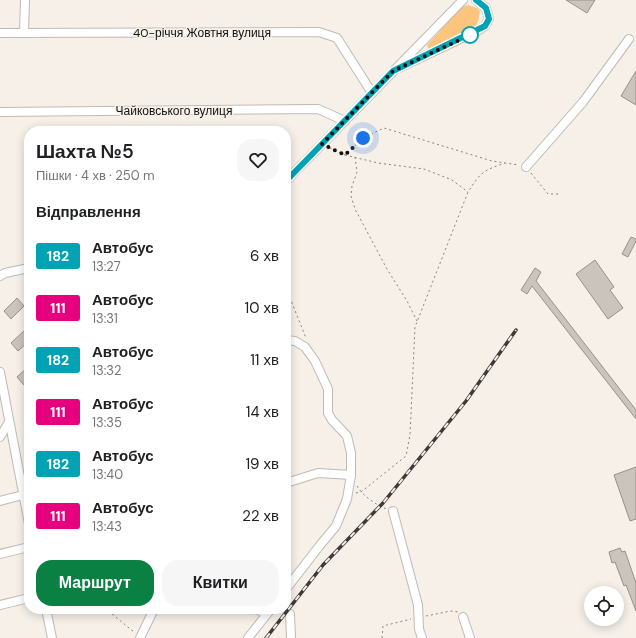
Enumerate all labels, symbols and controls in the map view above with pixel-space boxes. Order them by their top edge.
street label: 40-річчя Жовтня вулиця [133,25,271,41]
unlabelled marker [461,26,479,44]
street label: Чайковського вулиця [116,103,232,119]
your location [353,128,373,148]
text: Шахта №5 [36,139,134,164]
button: heart [237,139,279,181]
text: Пішки · 4 хв · 250 m [36,167,155,184]
text: Відправлення [36,202,141,222]
text: Автобус [92,238,154,258]
text: 6 хв [250,246,279,266]
text: 182 [47,247,69,265]
text: 13:27 [92,258,121,275]
text: Автобус [92,290,154,310]
text: 10 хв [245,298,279,318]
text: 111 [50,299,66,317]
text: 13:31 [92,310,118,327]
text: Автобус [92,342,154,362]
text: 11 хв [250,350,279,370]
text: 182 [47,351,69,369]
text: 13:32 [92,362,122,379]
text: Автобус [92,394,154,414]
text: 14 хв [246,402,279,422]
text: 111 [50,403,66,421]
text: 13:35 [92,414,122,431]
text: Автобус [92,446,154,466]
text: 19 хв [245,454,279,474]
text: 182 [47,455,69,473]
text: 13:40 [92,466,123,483]
text: Автобус [92,498,154,518]
text: 22 хв [242,506,279,526]
text: 111 [50,507,66,525]
text: 13:43 [92,518,122,535]
button: Маршрут [36,560,154,606]
button: Квитки [162,560,279,606]
map controls [584,586,624,626]
button: locate [584,586,624,626]

